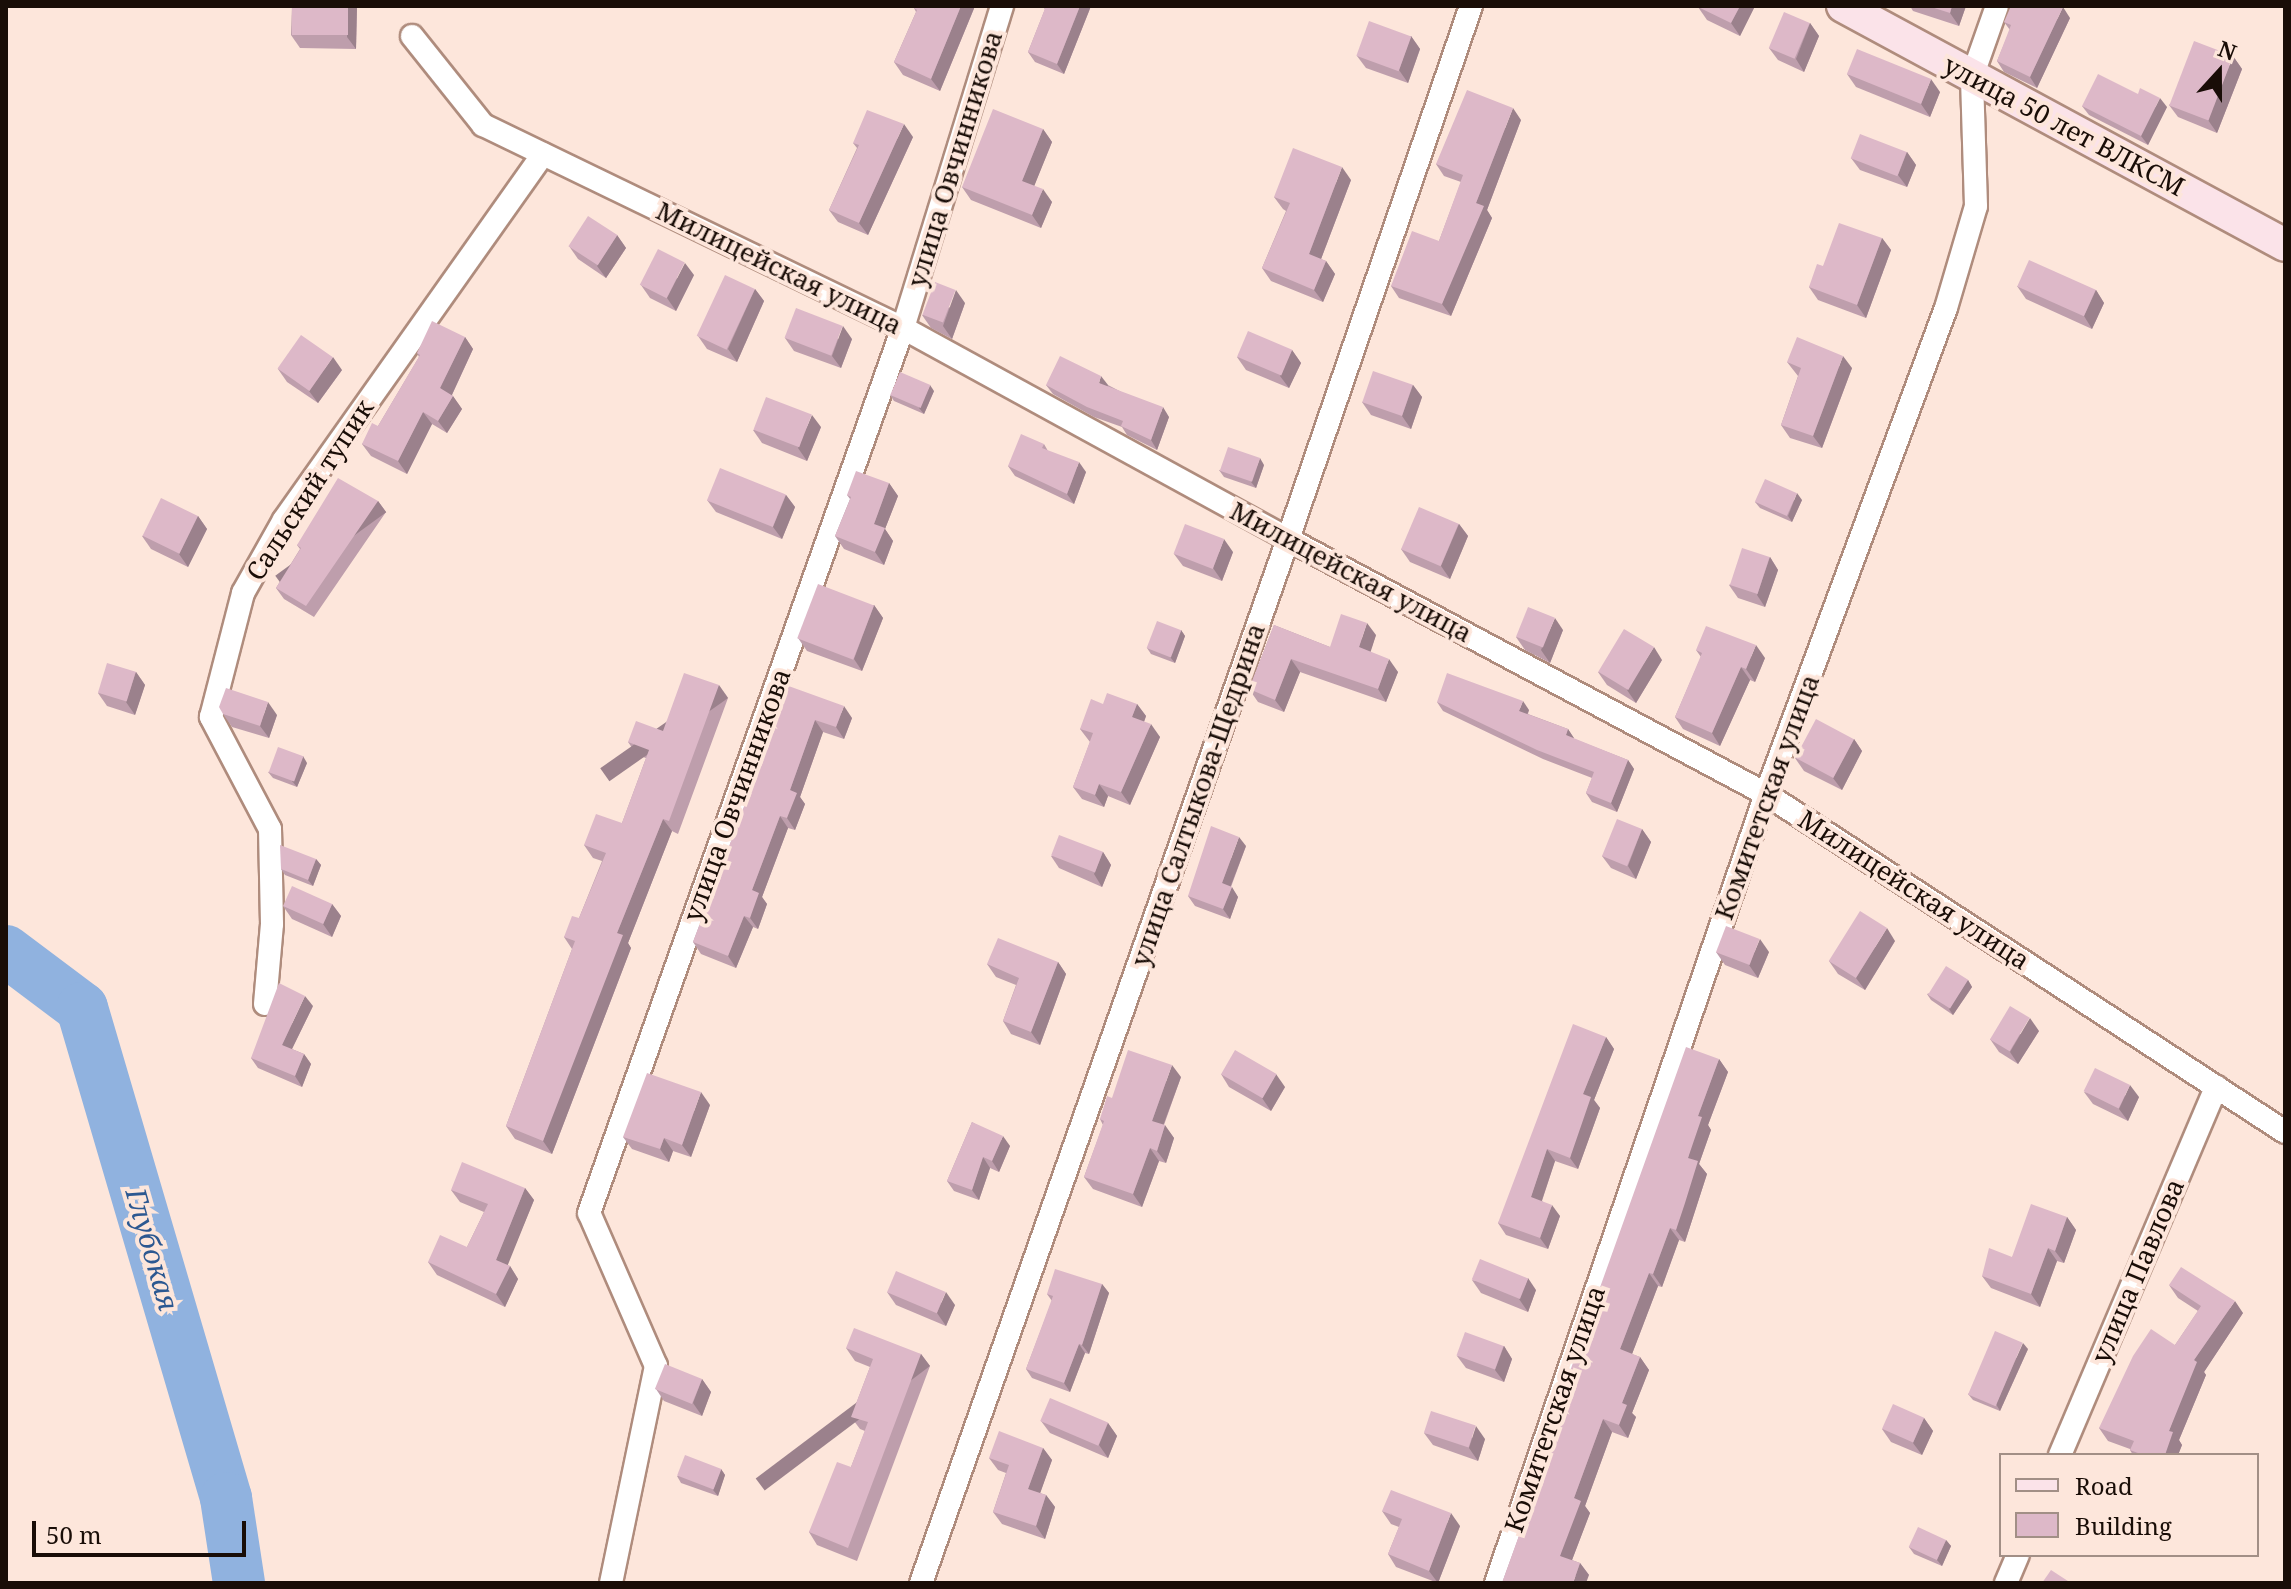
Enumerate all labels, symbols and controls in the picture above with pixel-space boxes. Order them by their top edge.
street label: улица Овчинникова [901,27,1009,291]
north arrow [2179,32,2259,112]
text: N [2214,32,2241,67]
street label: улица 50 лет ВЛКСМ [1938,49,2190,203]
street label: Милицейская улица [651,195,907,341]
street label: Сальский тупик [240,394,380,586]
street label: Милицейская улица [1225,495,1477,649]
street label: улица Салтыкова-Щедрина [1125,619,1271,971]
street label: улица Овчинникова [677,664,797,926]
street label: Комитетская улица [1708,670,1826,924]
street label: Милицейская улица [1793,804,2035,976]
street label: улица Павлова [2085,1174,2191,1368]
water label: Глубокая [120,1184,186,1314]
street label: Комитетская улица [1498,1282,1612,1536]
legend [1999,1453,2259,1557]
text: Road [2075,1469,2133,1502]
scale bar [36,1505,250,1555]
text: Building [2075,1509,2172,1542]
text: 50 m [46,1518,102,1551]

